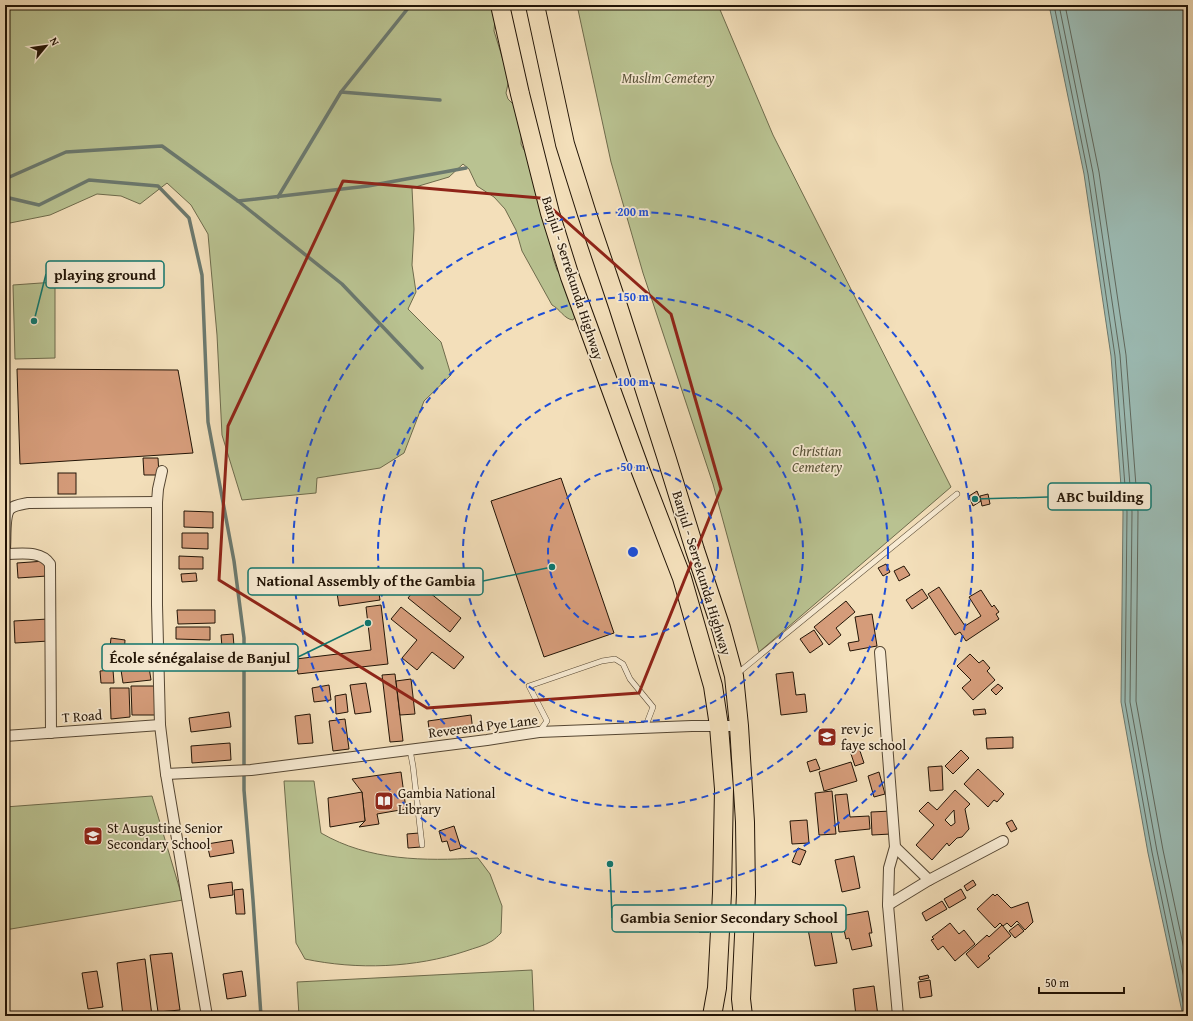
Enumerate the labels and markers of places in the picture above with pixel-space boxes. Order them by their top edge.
callout: playing ground [46,261,164,288]
callout: ABC building [1048,483,1151,510]
centre of rings [626,545,640,559]
callout: National Assembly of the Gambia [248,568,483,595]
callout: École sénégalaise de Banjul [102,644,298,671]
place label: rev jc faye school [841,719,906,755]
school or university icon: rev jc faye school [816,726,838,748]
place label: Gambia National Library [398,783,495,819]
library icon: Gambia National Library [373,790,395,812]
place label: St Augustine Senior Secondary School [107,818,223,854]
school or university icon: St Augustine Senior Secondary School [82,825,104,847]
callout: Gambia Senior Secondary School [612,905,846,932]

